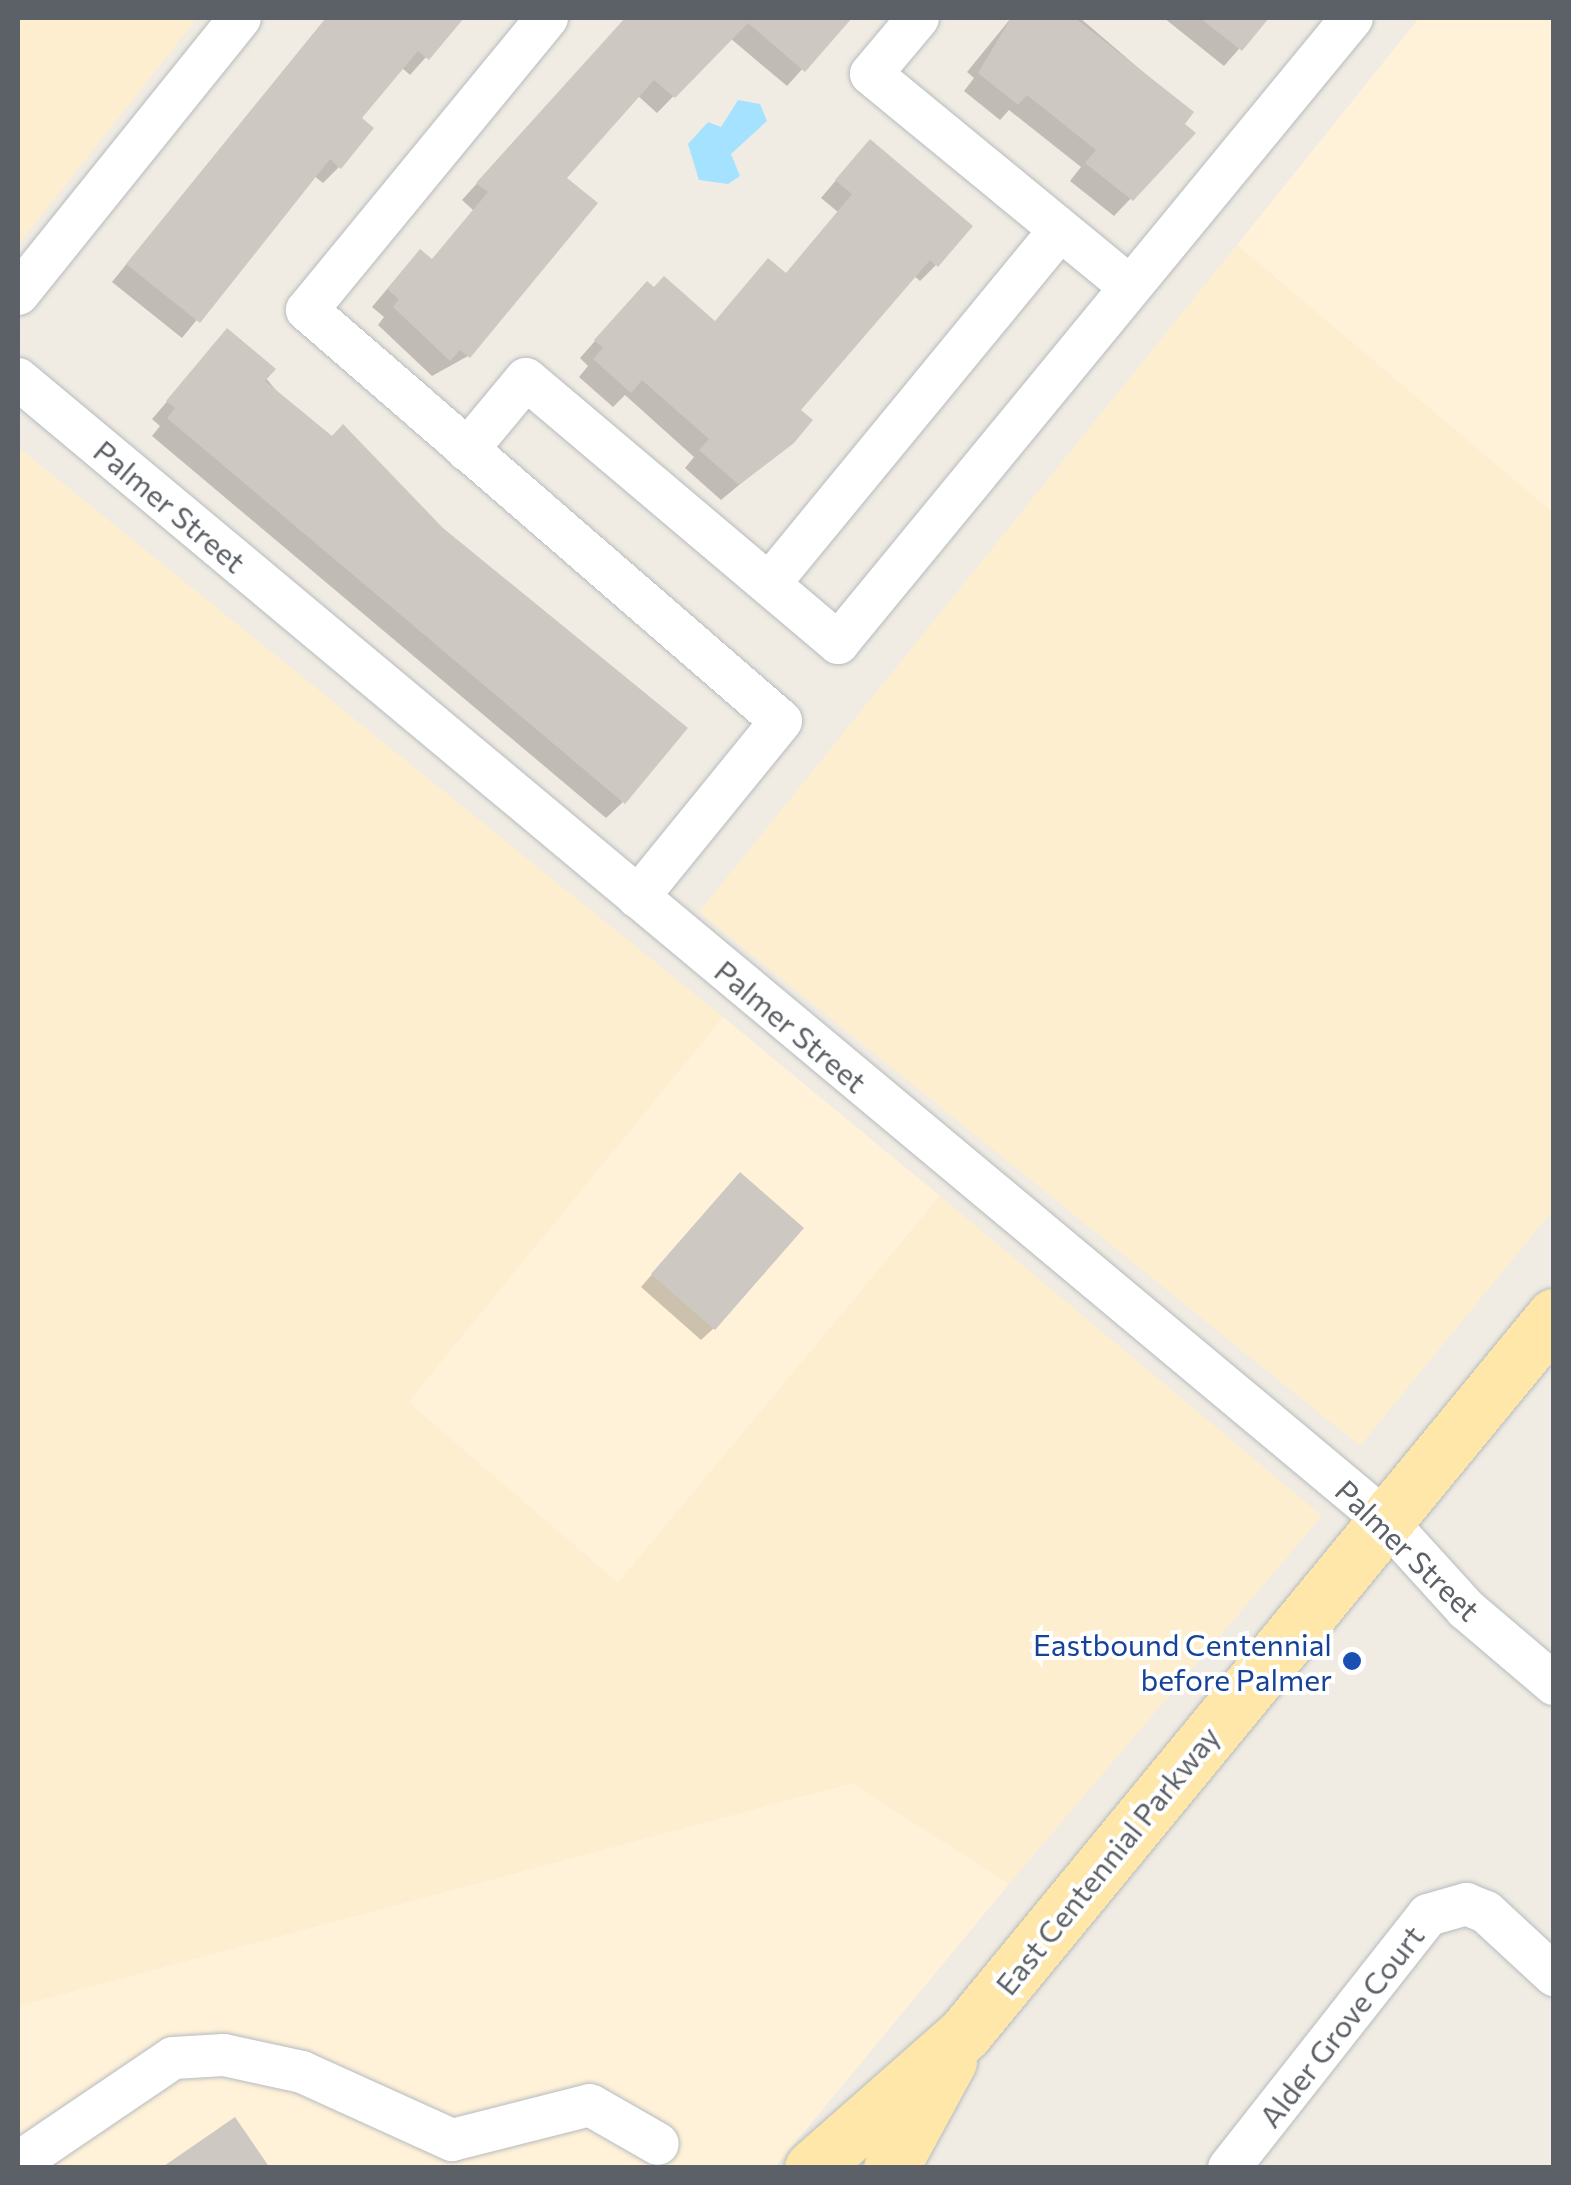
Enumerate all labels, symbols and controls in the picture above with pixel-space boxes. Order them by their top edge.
street label: Palmer Street [87,432,253,580]
street label: Palmer Street [708,952,874,1100]
street label: Palmer Street [1328,1472,1488,1628]
place label: Eastbound Centennial before Palmer [1033,1626,1332,1696]
marker: Eastbound Centennial before Palmer [1341,1650,1363,1672]
street label: East Centennial Parkway [988,1718,1226,2002]
street label: Alder Grove Court [1251,1918,1431,2134]

